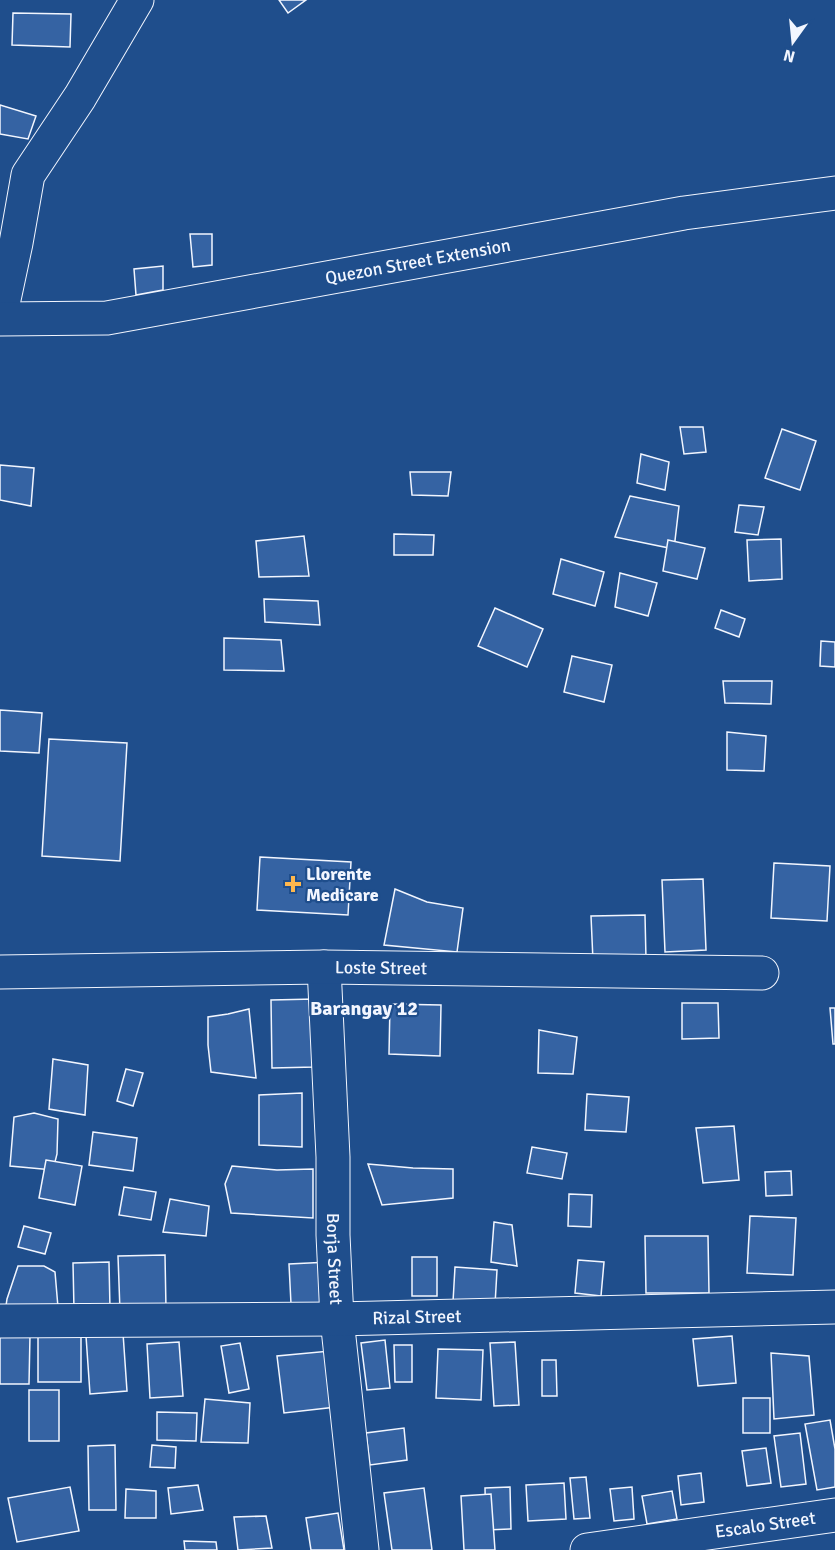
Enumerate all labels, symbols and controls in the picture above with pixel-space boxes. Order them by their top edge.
north arrow [763,12,823,72]
text: N [781,44,797,67]
street label: Quezon Street Extension [323,234,512,289]
place label: Llorente Medicare [306,863,379,906]
marker: Llorente Medicare [284,875,302,893]
street label: Loste Street [335,956,427,979]
district label: Barangay 12 [310,996,418,1021]
street label: Borja Street [322,1213,347,1305]
street label: Rizal Street [372,1305,462,1329]
street label: Escalo Street [714,1507,817,1543]

